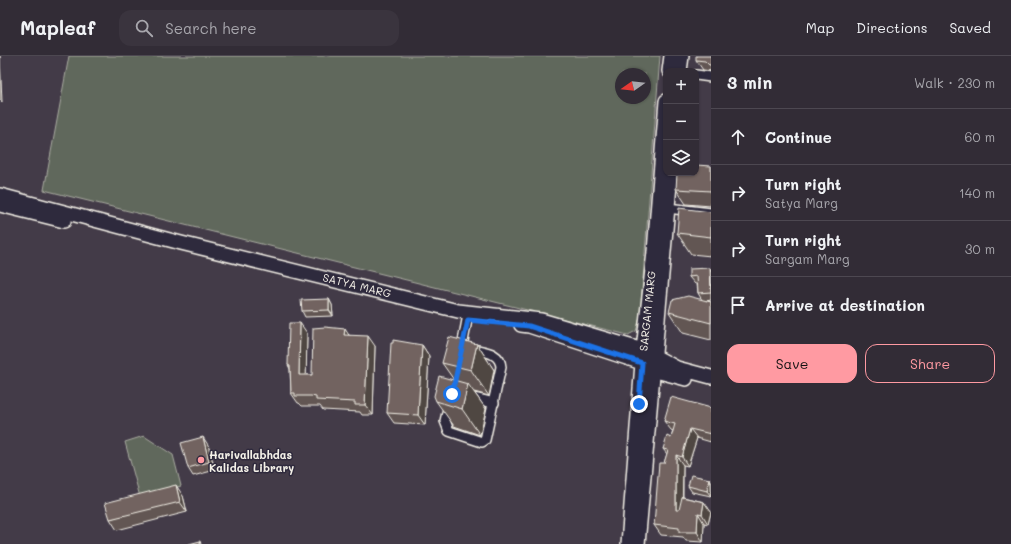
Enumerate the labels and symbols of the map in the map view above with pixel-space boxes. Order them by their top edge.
north arrow [615,68,651,104]
street label: SATYA MARG [321,269,393,301]
street label: SARGAM MARG [635,270,659,352]
route start [443,385,461,403]
route end [630,395,648,413]
place label: Harivallabhdas Kalidas Library [209,447,294,475]
marker: Harivallabhdas Kalidas Library [196,455,206,465]

